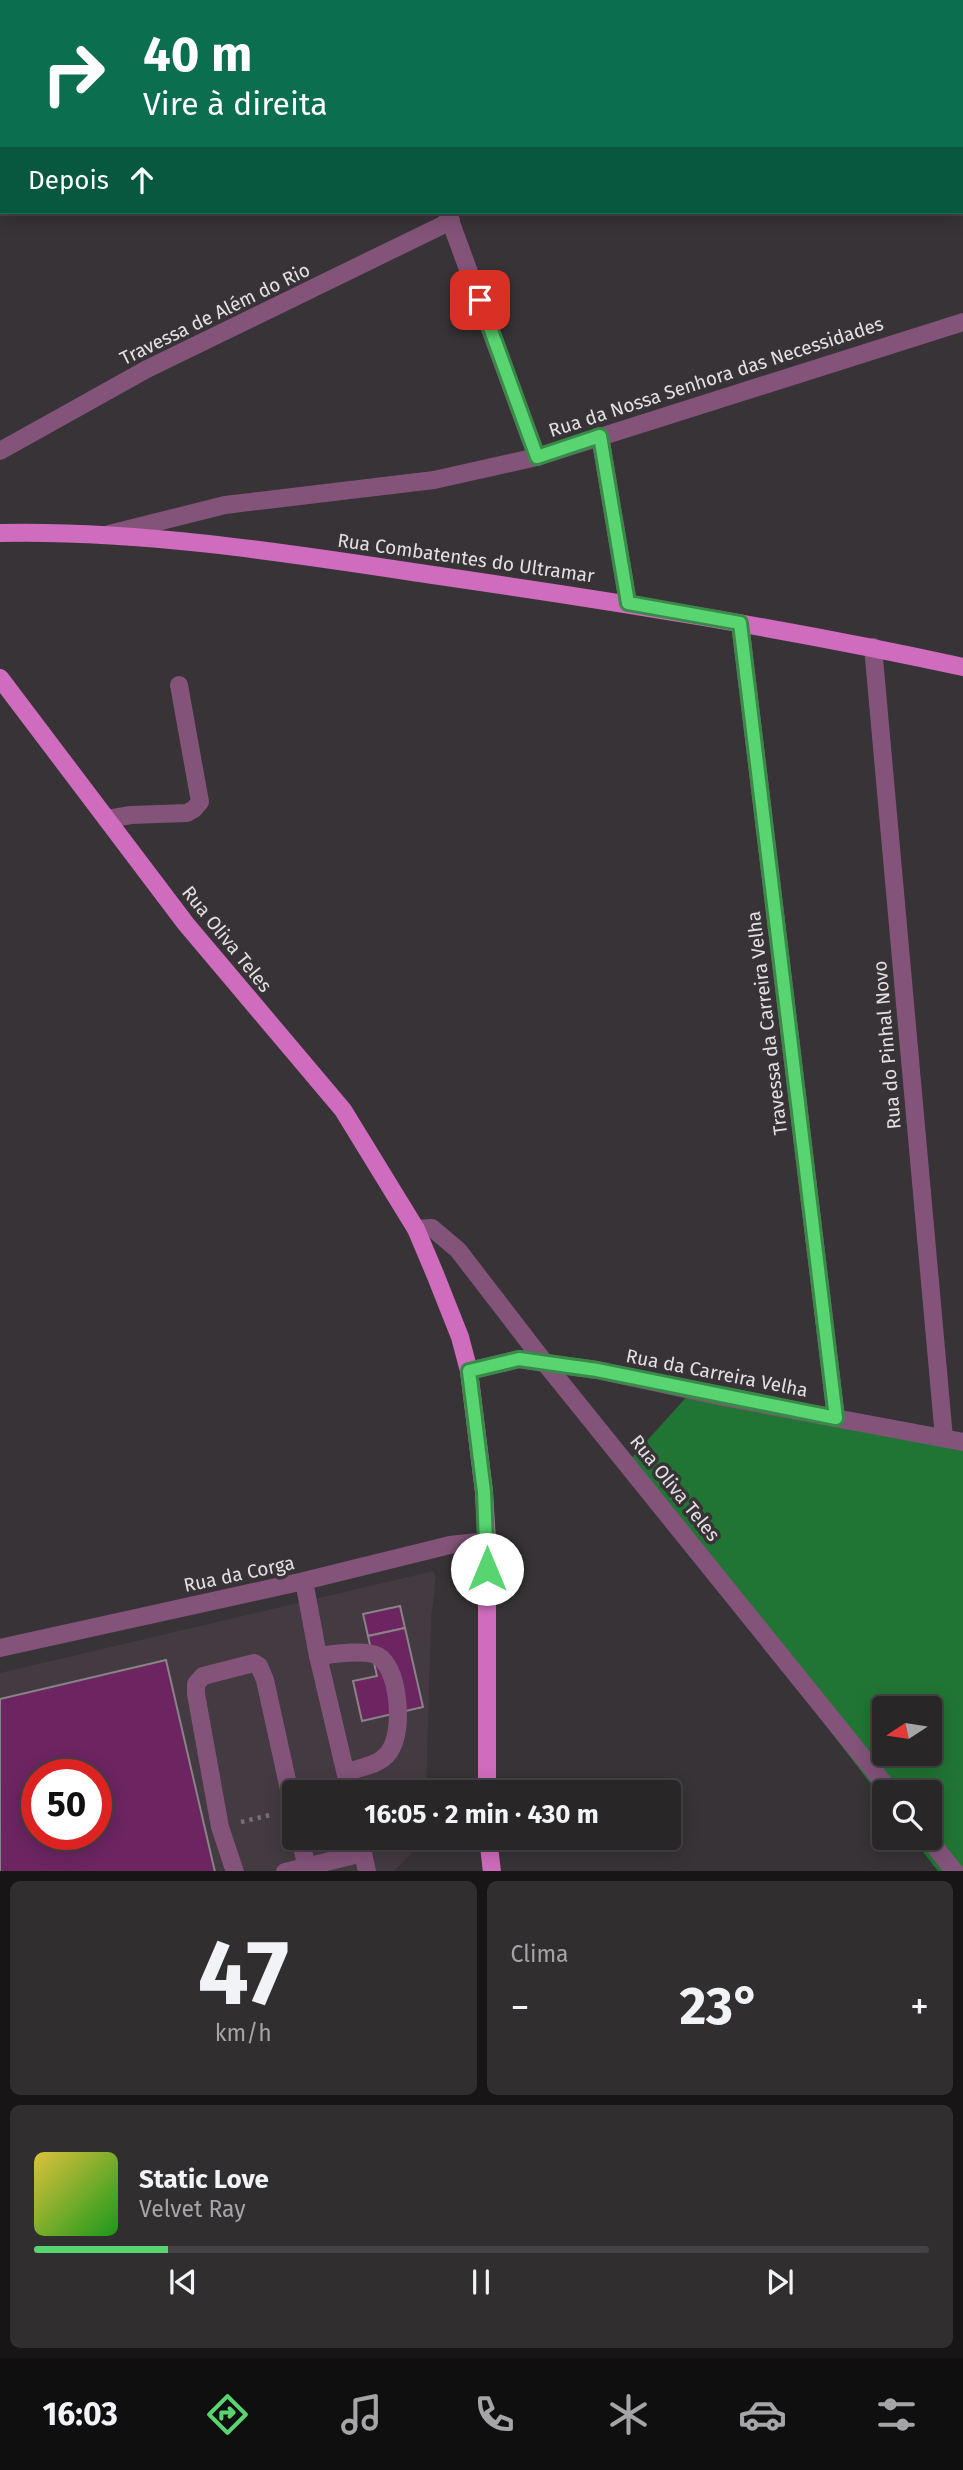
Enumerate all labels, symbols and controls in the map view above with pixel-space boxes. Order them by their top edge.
text: 40 m [143,25,252,84]
icon: right [28,28,119,119]
text: Vire à direita [143,85,328,123]
icon: ahead [123,161,161,199]
text: Depois [28,165,109,196]
street label: Travessa de Além do Rio [116,258,314,370]
pin [450,270,510,330]
icon: arrive [461,281,499,319]
street label: Rua da Nossa Senhora das Necessidades [546,312,886,442]
street label: Rua Combatentes do Ultramar [336,529,597,588]
street label: Rua Oliva Teles [177,881,277,997]
street label: Travessa da Carreira Velha [742,910,792,1136]
street label: Rua do Pinhal Novo [868,960,906,1130]
street label: Rua da Carreira Velha [624,1344,810,1402]
street label: Rua Oliva Teles [625,1430,725,1546]
position arrow [450,1532,524,1606]
street label: Rua da Corga [181,1551,297,1597]
north arrow [872,1696,942,1766]
map controls [872,1696,942,1850]
speed limit sign: 50 [21,1759,112,1850]
button: search [872,1780,942,1850]
text: 16:05 · 2 min · 430 m [364,1799,599,1830]
text: 47 [198,1919,289,2028]
text: Clima [511,1940,569,1968]
text: 23° [679,1975,760,2038]
text: − [511,1984,530,2030]
text: + [910,1984,929,2030]
text: km/h [215,2019,272,2047]
text: Static Love [139,2164,269,2195]
text: Velvet Ray [139,2195,246,2223]
icon: previous [164,2263,202,2301]
icon: pause [462,2263,500,2301]
icon: next [761,2263,799,2301]
icon: directions [203,2390,252,2439]
icon: music [337,2390,386,2439]
icon: phone [470,2390,519,2439]
icon: climate [604,2390,653,2439]
icon: car [738,2390,787,2439]
icon: filters [872,2390,921,2439]
text: 16:03 [42,2395,118,2433]

